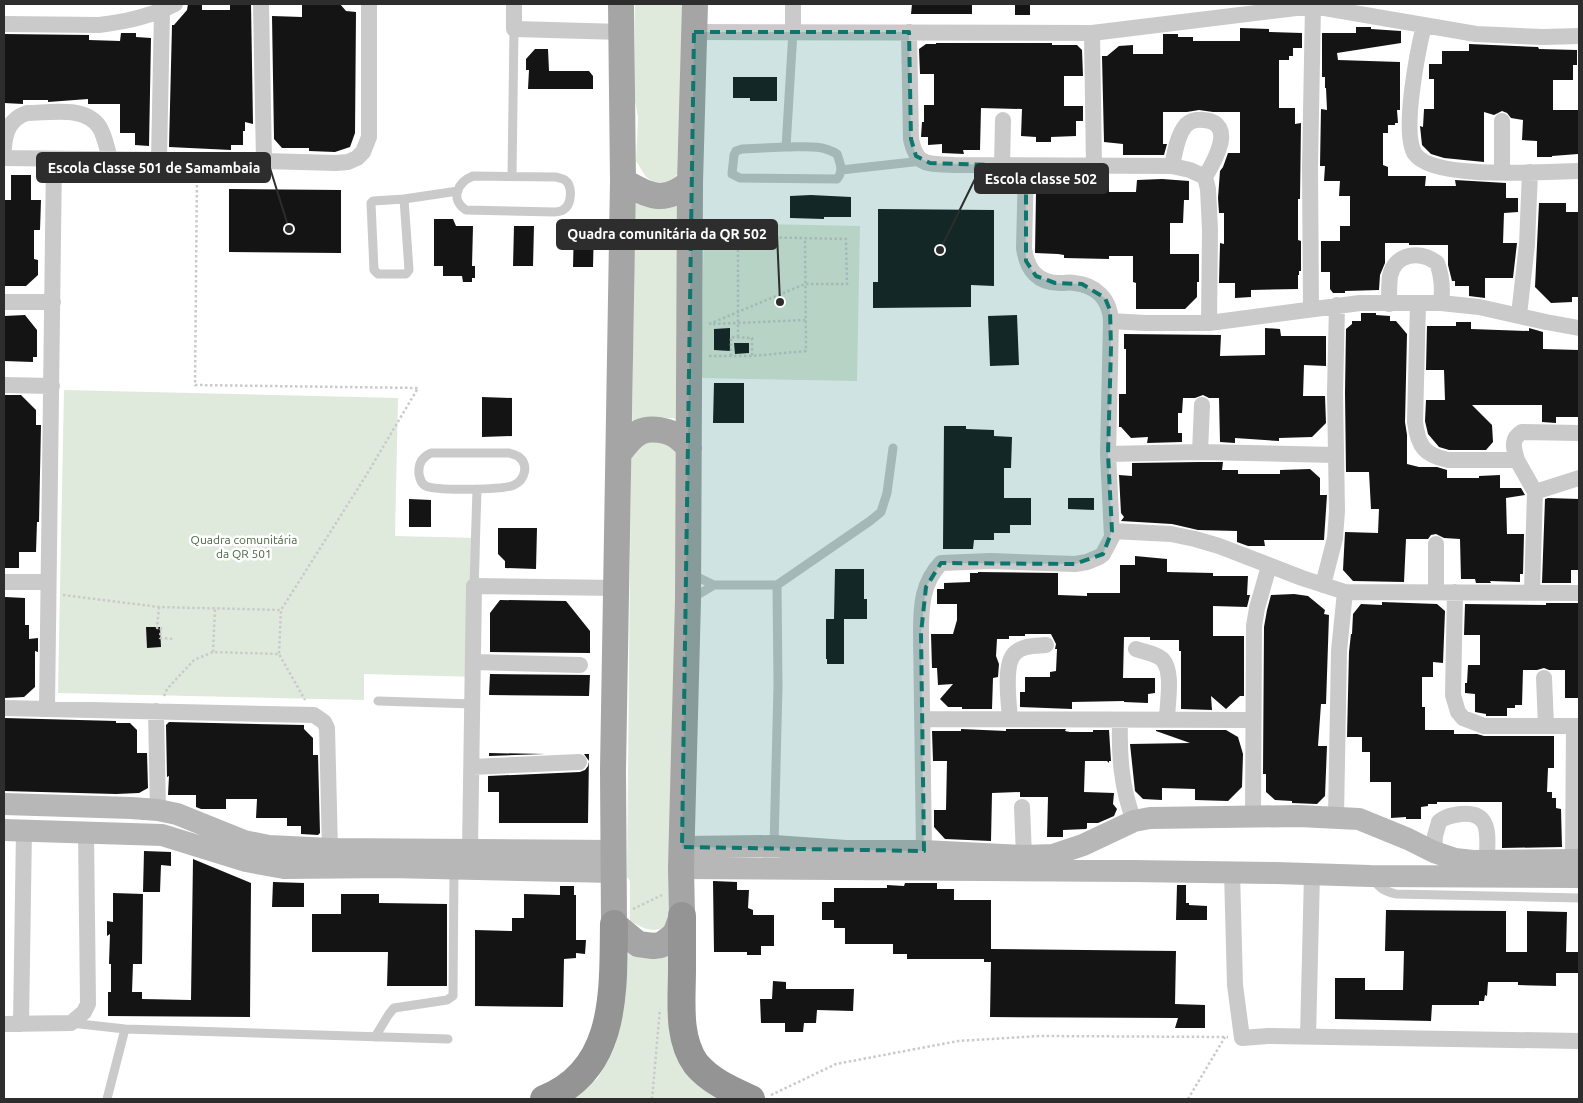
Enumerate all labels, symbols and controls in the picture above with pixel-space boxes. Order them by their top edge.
callout: Escola Classe 501 de Samambaia [37,153,270,182]
text: Escola Classe 501 de Samambaia [48,160,260,176]
callout: Escola classe 502 [975,164,1108,193]
text: Escola classe 502 [985,171,1097,187]
callout: Quadra comunitária da QR 502 [557,220,777,249]
text: Quadra comunitária da QR 502 [567,226,767,242]
park label: Quadra comunitária da QR 501 [191,533,297,560]

